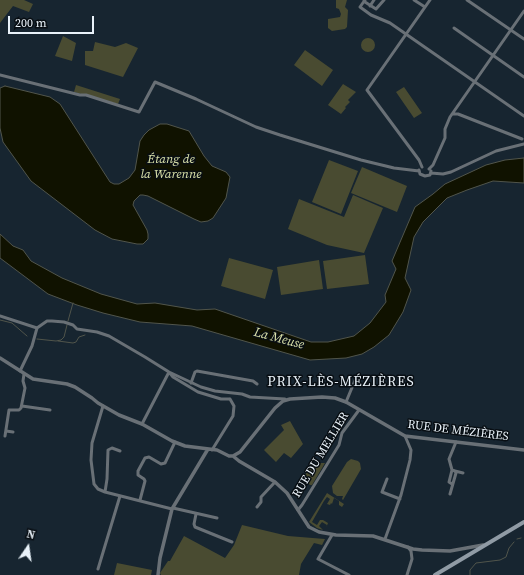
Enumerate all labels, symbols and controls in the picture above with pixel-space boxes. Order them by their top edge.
scale bar [10,8,96,34]
text: 200 m [15,15,47,31]
water label: Étang de la Warenne [140,152,202,183]
water label: La Meuse [252,325,306,353]
district label: PRIX-LÈS-MÉZIÈRES [267,374,415,390]
street label: RUE DU MELLIER [290,410,352,500]
street label: RUE DE MÉZIÈRES [407,418,509,444]
north arrow [8,527,48,567]
text: N [25,527,36,543]

